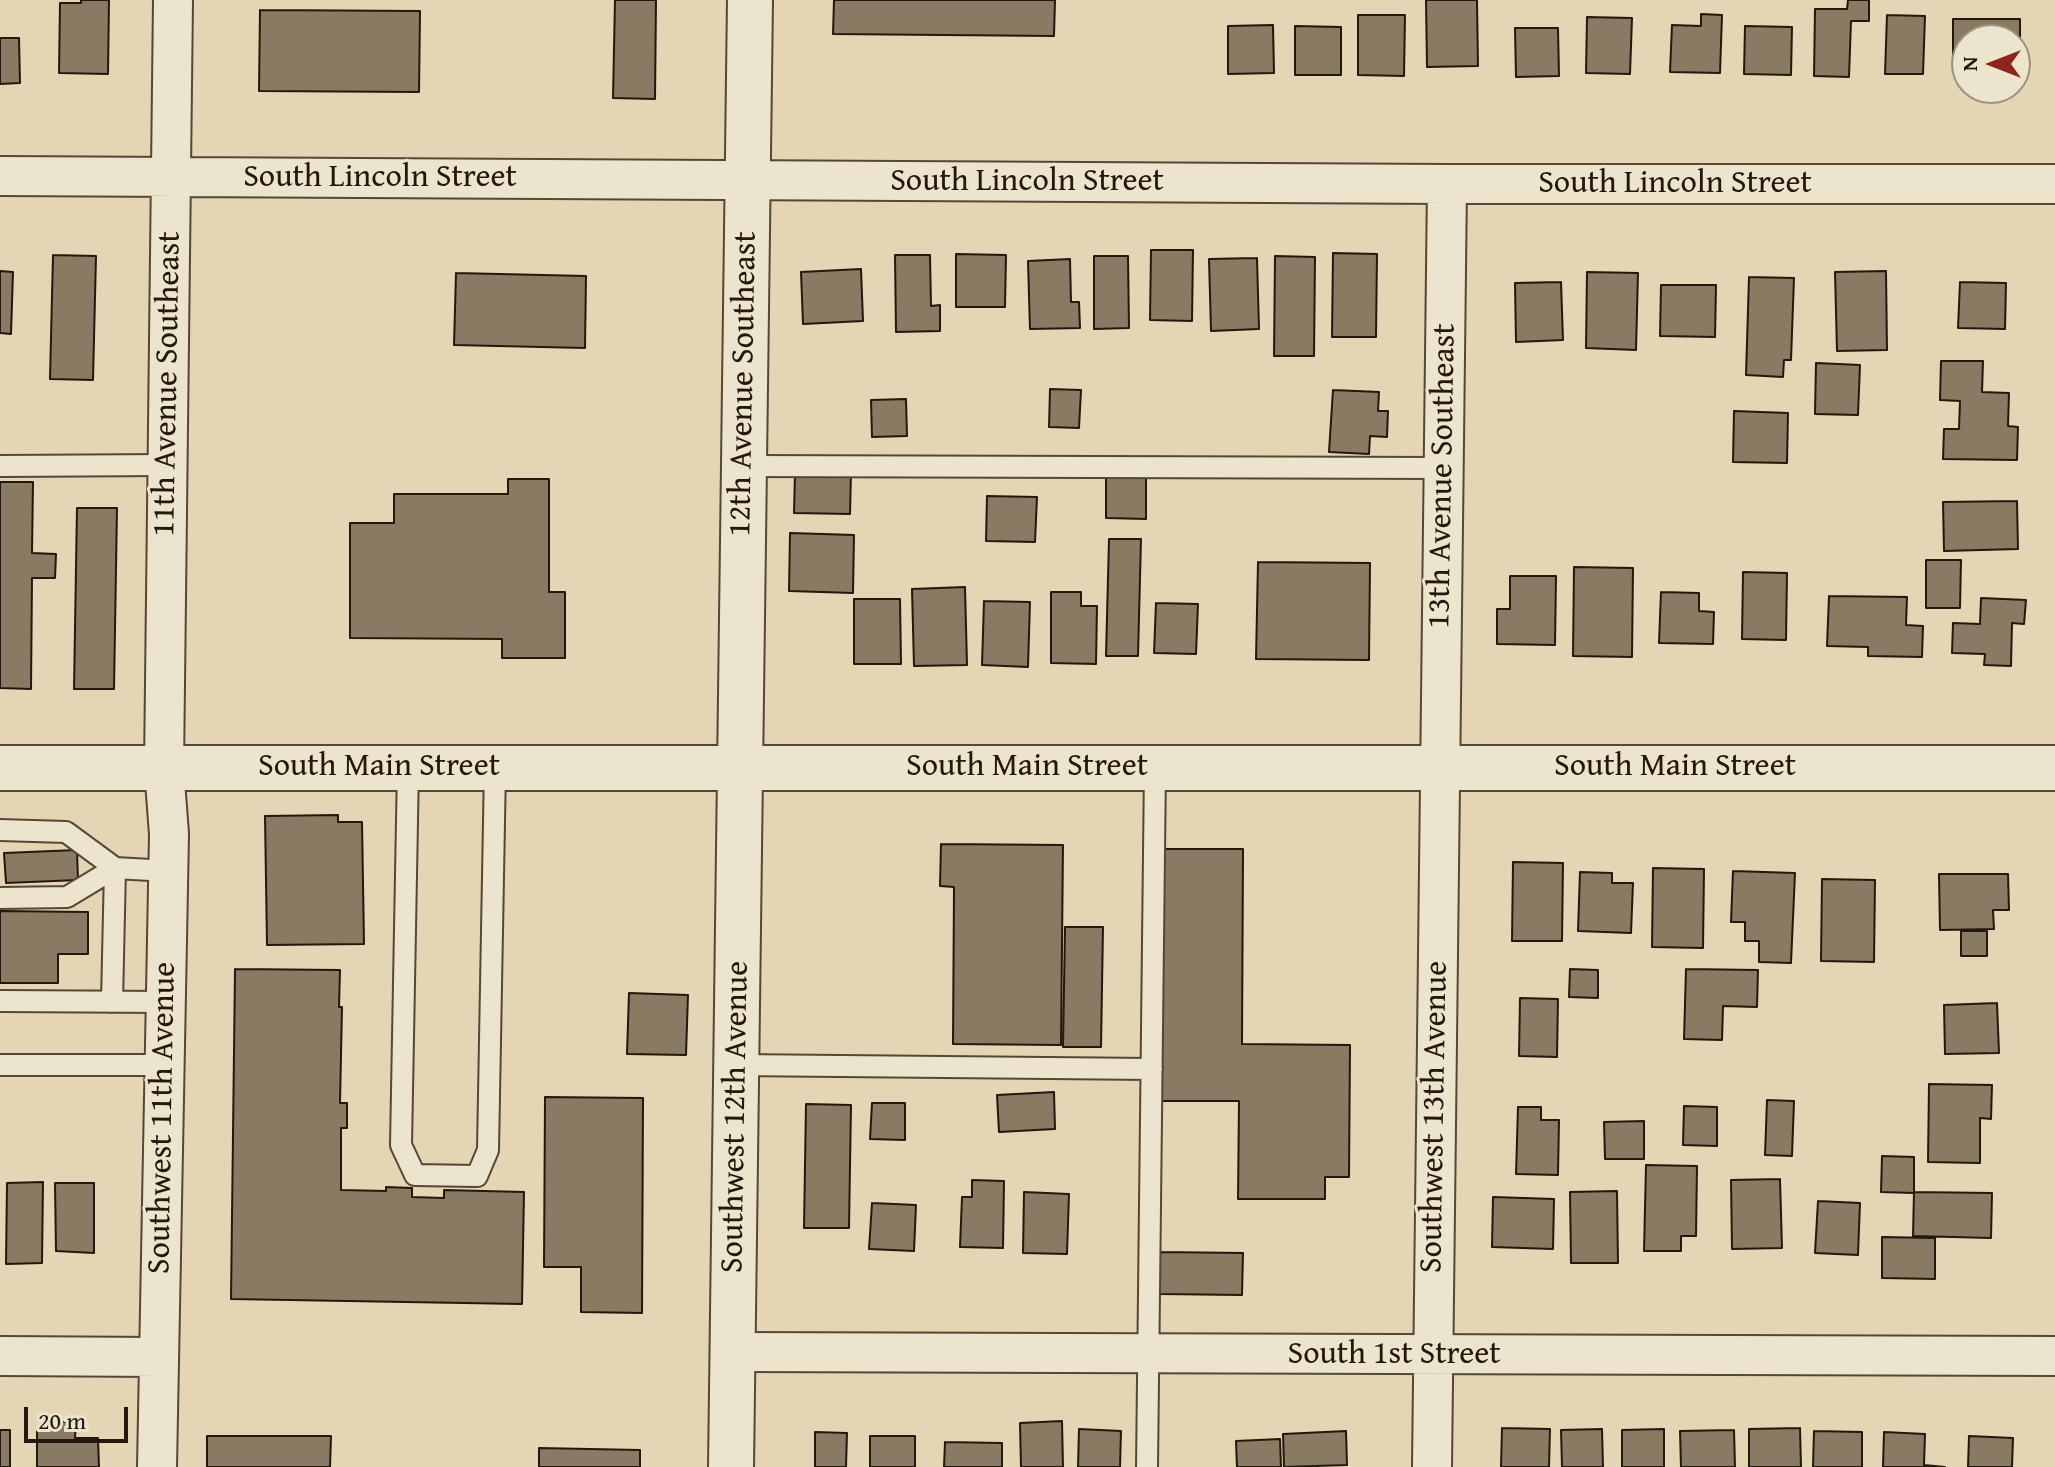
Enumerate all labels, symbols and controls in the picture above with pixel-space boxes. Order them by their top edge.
north arrow [1951,24,2031,104]
text: N [1953,57,1985,71]
street label: South Lincoln Street [243,159,517,197]
street label: South Lincoln Street [890,163,1164,201]
street label: South Lincoln Street [1538,165,1812,203]
street label: 11th Avenue Southeast [146,231,190,537]
street label: 12th Avenue Southeast [722,231,766,537]
street label: 13th Avenue Southeast [1421,323,1465,629]
street label: South Main Street [258,748,500,786]
street label: South Main Street [906,748,1148,786]
street label: South Main Street [1554,748,1796,786]
street label: Southwest 12th Avenue [714,961,758,1273]
street label: Southwest 13th Avenue [1413,961,1457,1273]
street label: Southwest 11th Avenue [141,962,185,1274]
street label: South 1st Street [1288,1336,1500,1374]
scale bar [28,1391,132,1441]
text: 20 m [38,1403,86,1438]

